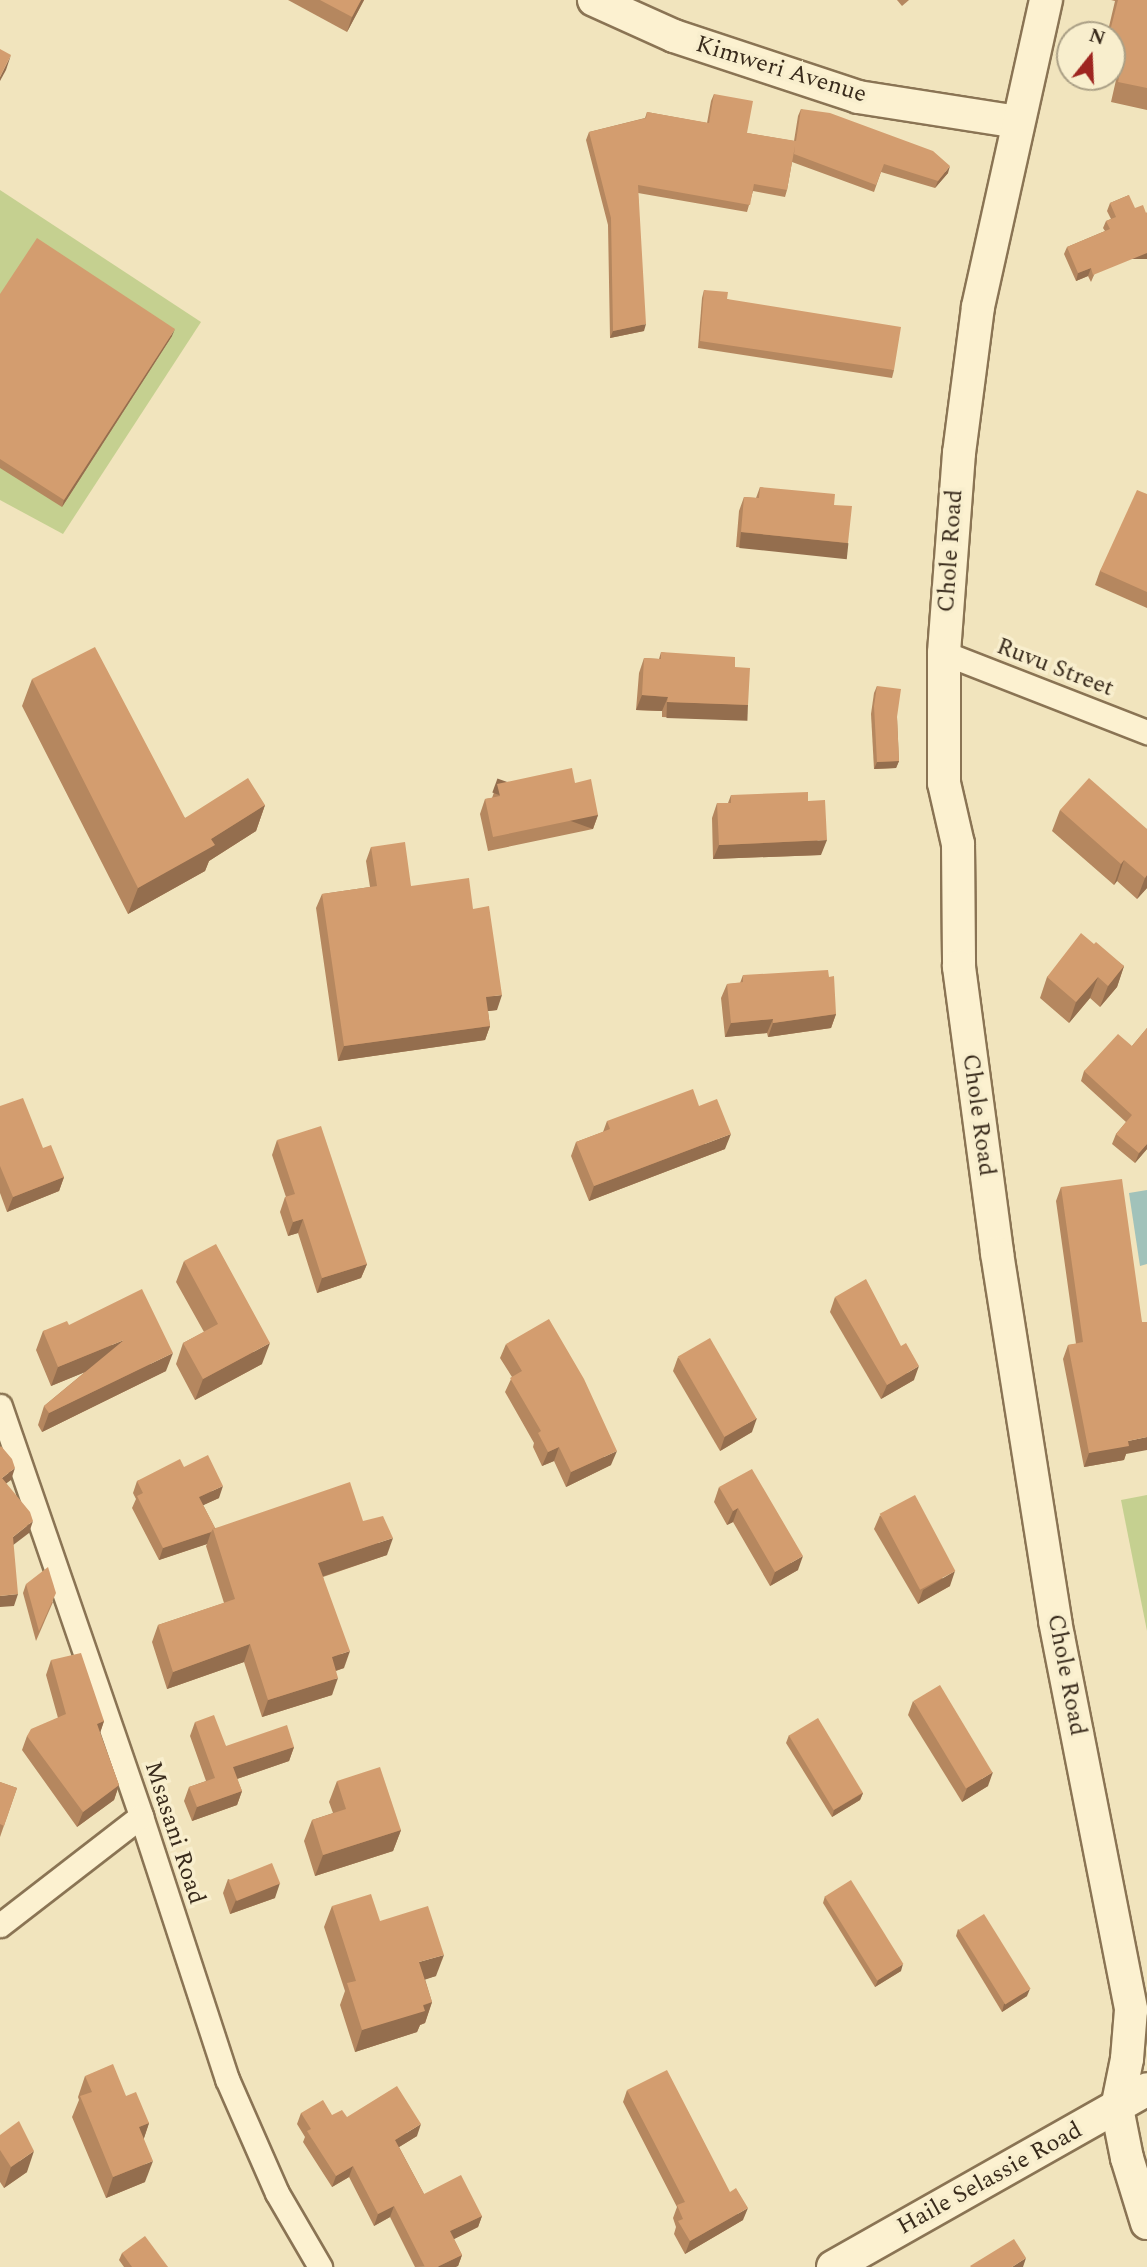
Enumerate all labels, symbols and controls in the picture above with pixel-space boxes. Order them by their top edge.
north arrow [1056,21,1126,91]
text: N [1085,21,1109,54]
street label: Kimweri Avenue [692,30,870,110]
street label: Chole Road [932,489,970,613]
street label: Ruvu Street [992,632,1118,704]
street label: Chole Road [955,1052,1001,1178]
street label: Chole Road [1040,1612,1092,1738]
street label: Msasani Road [137,1758,211,1908]
street label: Haile Selassie Road [893,2116,1087,2242]

